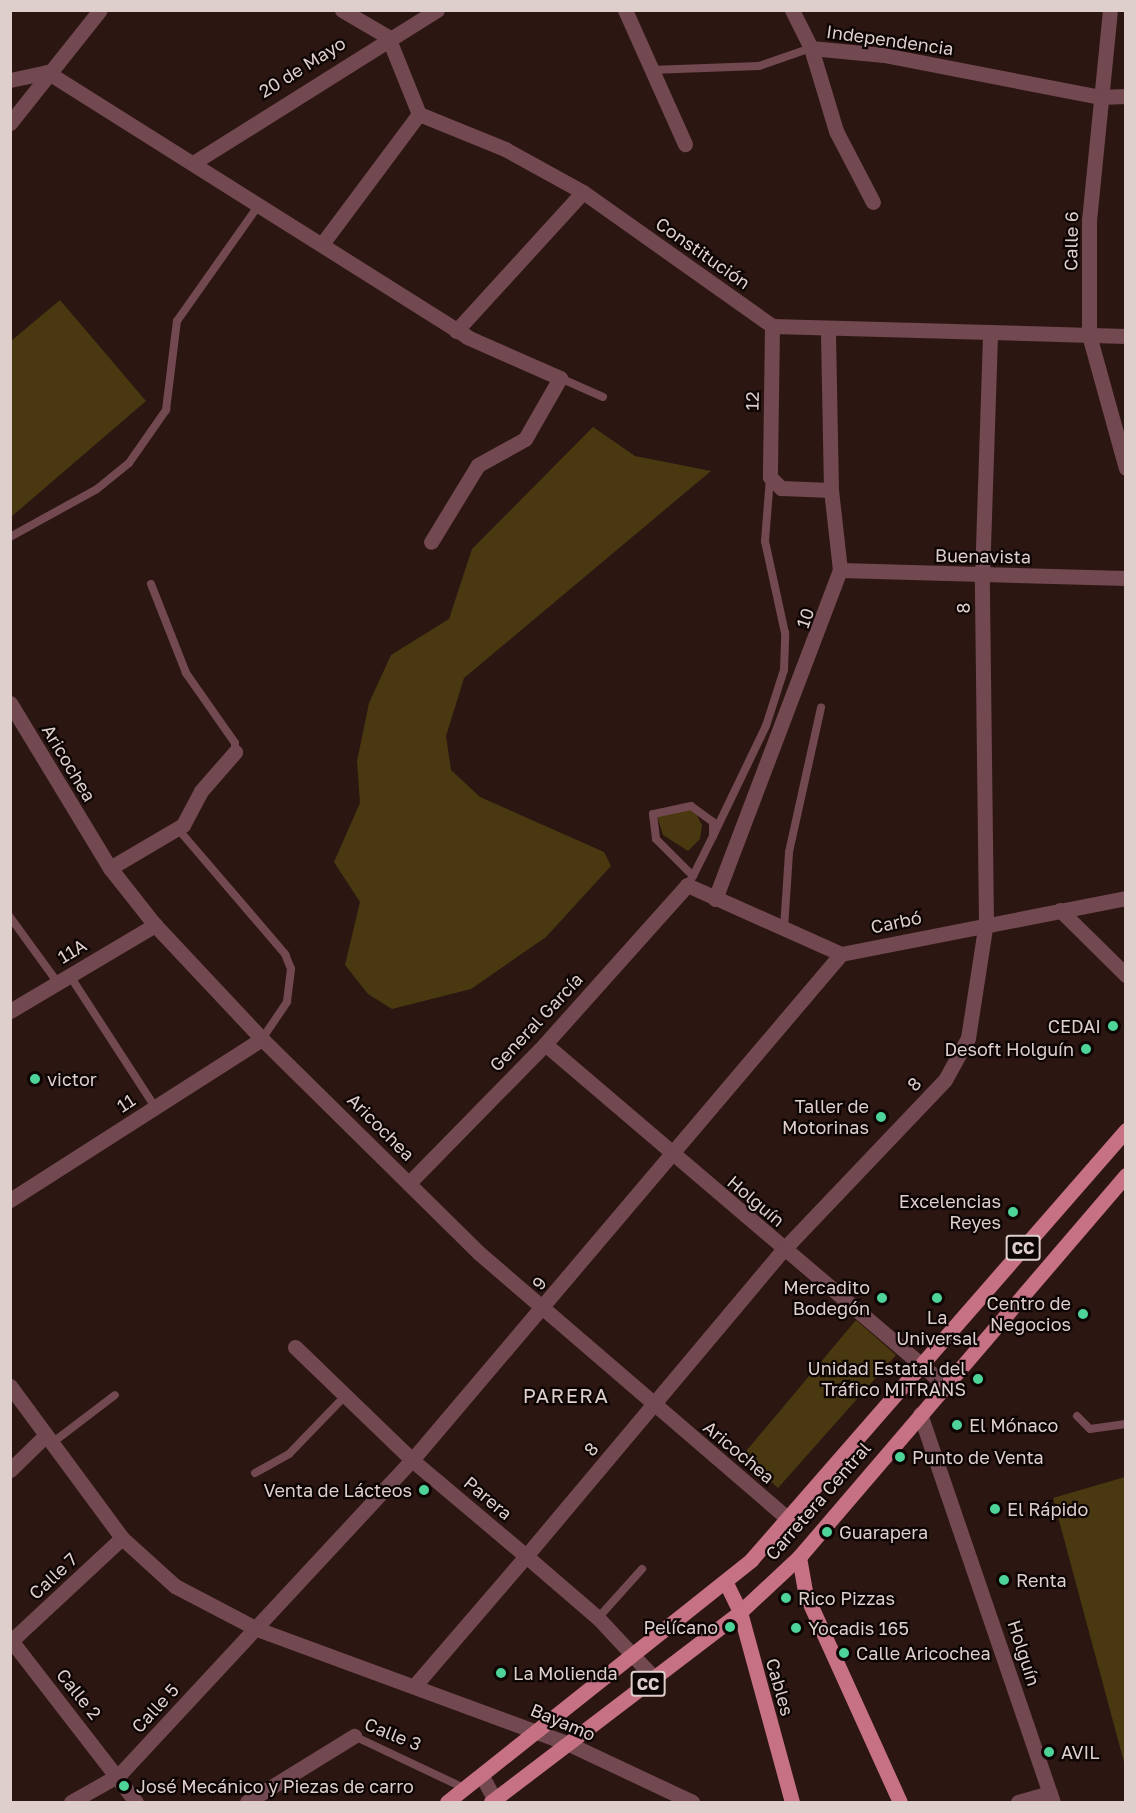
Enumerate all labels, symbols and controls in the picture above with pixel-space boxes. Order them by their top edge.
street label: Independencia [825,20,955,60]
street label: 20 de Mayo [255,32,349,102]
street label: Calle 6 [1060,211,1082,271]
street label: Constitución [652,213,754,293]
street label: 12 [741,391,763,411]
street label: Buenavista [935,544,1031,568]
street label: 8 [952,602,974,614]
street label: 10 [792,605,818,631]
street label: Aricochea [38,721,100,805]
street label: Carbó [869,906,923,938]
street label: 11A [54,934,90,968]
street label: General García [485,968,587,1076]
place label: CEDAI [1048,1015,1101,1037]
marker: CEDAI [1106,1019,1120,1033]
place label: Desoft Holguín [944,1038,1074,1060]
marker: Desoft Holguín [1079,1042,1093,1056]
place label: victor [47,1068,97,1090]
marker: victor [28,1072,42,1086]
street label: 8 [902,1073,926,1095]
street label: 11 [113,1089,139,1117]
street label: Aricochea [343,1089,419,1165]
place label: Taller de Motorinas [782,1096,869,1138]
marker: Taller de Motorinas [874,1110,888,1124]
street label: Holguín [723,1171,789,1231]
place label: Excelencias Reyes [899,1191,1001,1234]
marker: Excelencias Reyes [1006,1205,1020,1219]
road number: CC [1005,1235,1041,1261]
street label: 9 [527,1272,551,1294]
place label: Mercadito Bodegón [783,1277,870,1320]
marker: Mercadito Bodegón [875,1291,889,1305]
marker: La Universal [930,1291,944,1305]
place label: Centro de Negocios [987,1293,1071,1336]
place label: La Universal [896,1307,978,1350]
marker: Centro de Negocios [1076,1307,1090,1321]
place label: Unidad Estatal del Tráfico MITRANS [808,1358,966,1400]
marker: Unidad Estatal del Tráfico MITRANS [971,1372,985,1386]
district label: PARERA [523,1383,609,1407]
place label: El Mónaco [969,1414,1058,1436]
street label: Aricochea [699,1416,779,1488]
marker: El Mónaco [950,1418,964,1432]
street label: 8 [579,1438,603,1460]
street label: Carretera Central [761,1438,875,1564]
place label: Punto de Venta [912,1446,1044,1468]
marker: Punto de Venta [893,1450,907,1464]
street label: Parera [460,1472,516,1524]
place label: Venta de Lácteos [263,1479,412,1501]
marker: Venta de Lácteos [417,1483,431,1497]
place label: El Rápido [1007,1498,1088,1520]
marker: El Rápido [988,1502,1002,1516]
place label: Guarapera [839,1521,928,1543]
marker: Guarapera [820,1525,834,1539]
street label: Calle 7 [24,1548,82,1604]
place label: Renta [1016,1569,1067,1591]
marker: Renta [997,1573,1011,1587]
place label: Rico Pizzas [798,1587,895,1609]
marker: Rico Pizzas [779,1591,793,1605]
place label: Pelícano [644,1616,718,1638]
place label: Yocadis 165 [808,1617,909,1639]
street label: Holguín [1003,1617,1045,1689]
marker: Pelícano [723,1620,737,1634]
marker: Yocadis 165 [789,1621,803,1635]
place label: Calle Aricochea [856,1642,991,1664]
marker: Calle Aricochea [837,1646,851,1660]
street label: Cables [761,1656,799,1718]
place label: La Molienda [513,1662,618,1684]
street label: Calle 2 [52,1664,106,1724]
marker: La Molienda [494,1666,508,1680]
road number: CC [630,1671,666,1697]
street label: Calle 5 [127,1679,183,1737]
street label: Bayamo [527,1699,599,1745]
street label: Calle 3 [362,1713,424,1755]
place label: AVIL [1061,1741,1099,1763]
marker: AVIL [1042,1745,1056,1759]
place label: José Mecánico y Piezas de carro [136,1775,414,1797]
marker: José Mecánico y Piezas de carro [117,1779,131,1793]

